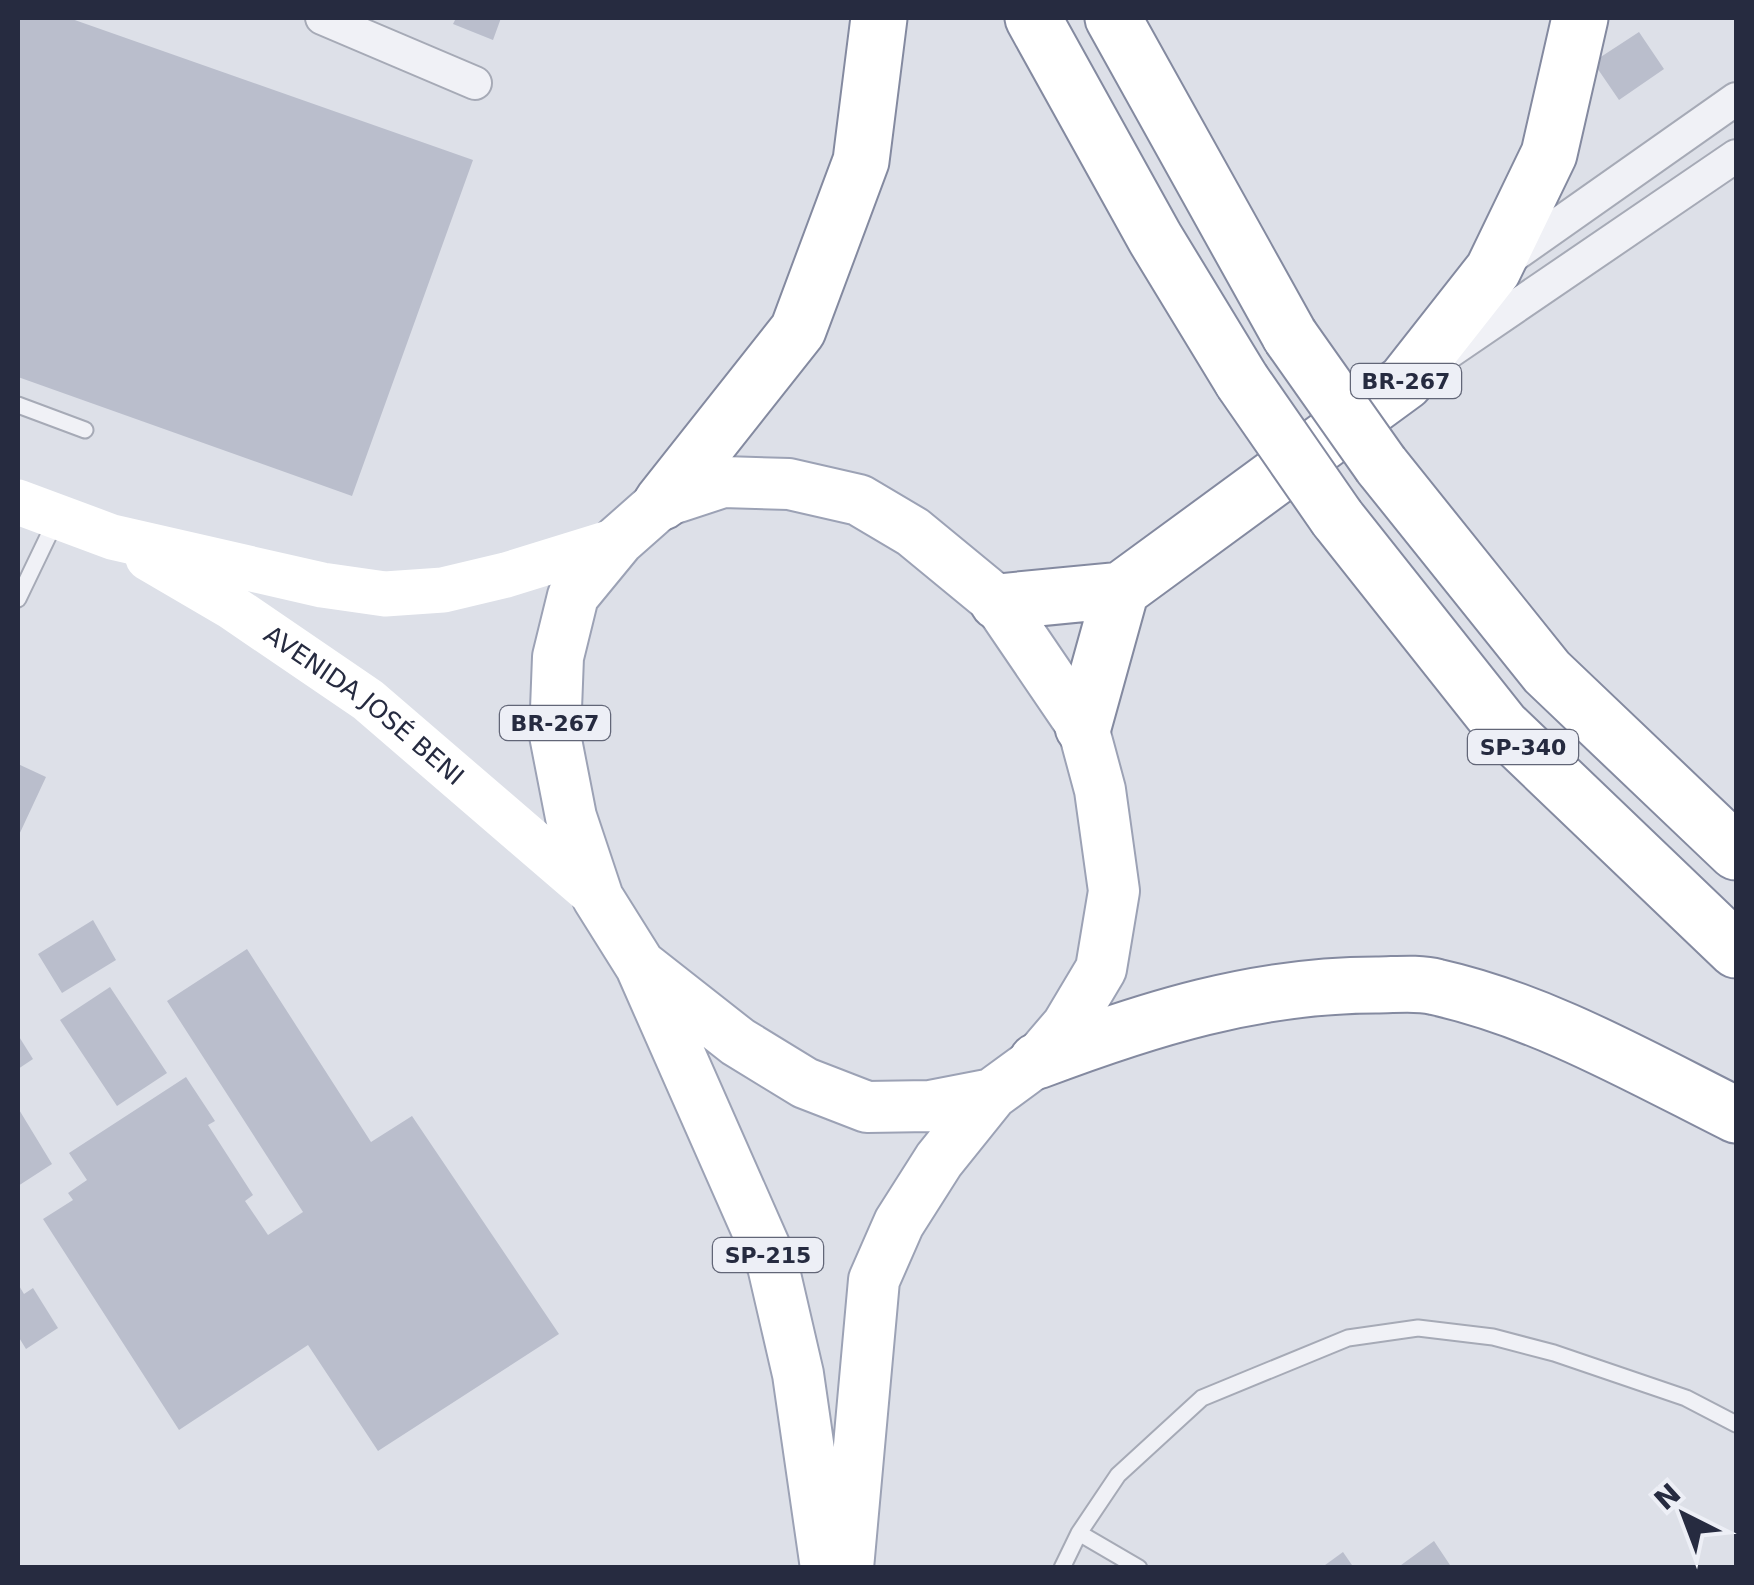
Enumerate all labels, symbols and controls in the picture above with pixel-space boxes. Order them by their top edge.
road number: BR-267 [1351,364,1461,398]
street label: AVENIDA JOSÉ BENI [259,619,470,791]
road number: BR-267 [500,706,610,740]
road number: SP-340 [1468,730,1578,764]
road number: SP-215 [713,1238,823,1272]
north arrow [1634,1465,1734,1565]
text: N [1648,1477,1687,1517]

